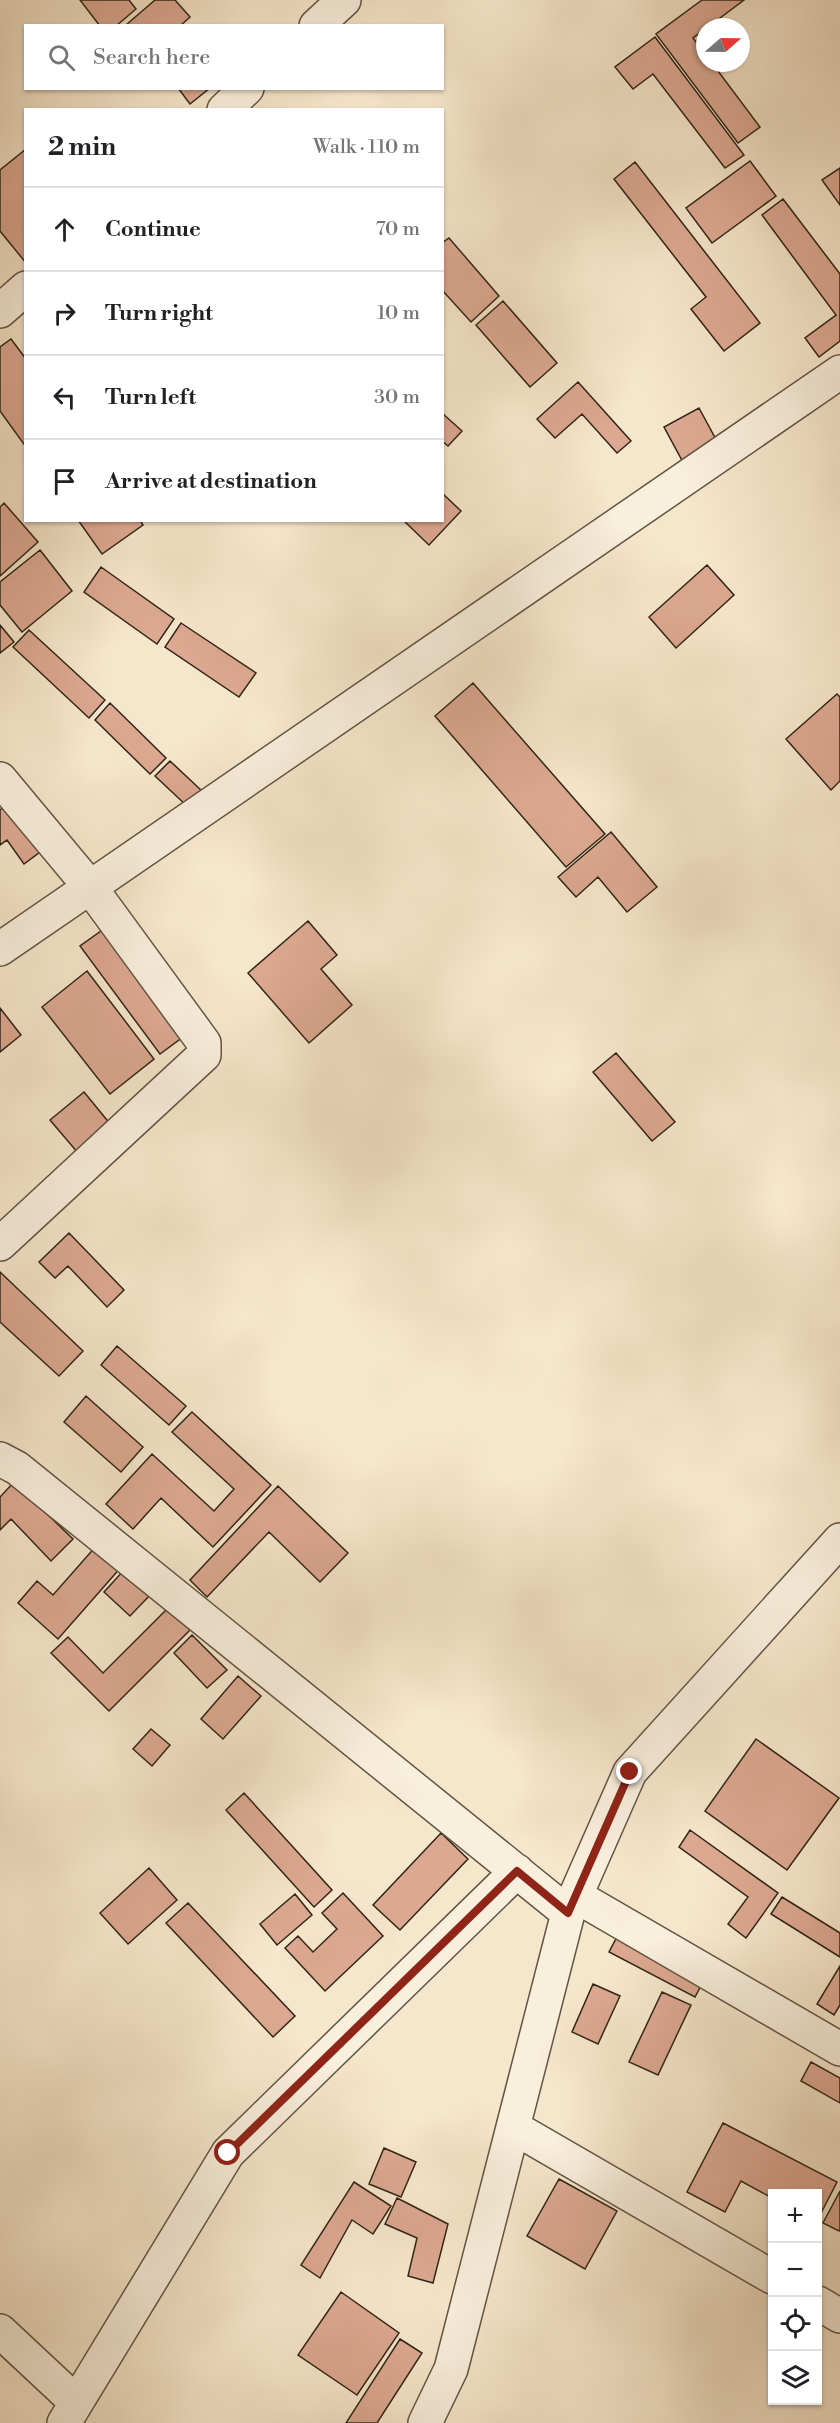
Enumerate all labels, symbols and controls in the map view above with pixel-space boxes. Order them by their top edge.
north arrow [696,18,750,72]
search box [24,24,444,90]
icon: search [45,41,78,74]
text: Search here [93,44,210,71]
text: 2 min [48,131,116,163]
text: Walk · 110 m [313,135,420,160]
icon: ahead [48,213,81,246]
text: Continue [105,216,201,243]
text: 70 m [376,217,420,242]
icon: right [48,297,81,330]
text: Turn right [105,300,213,327]
text: 10 m [377,301,420,326]
icon: left [48,381,81,414]
text: Turn left [105,384,196,411]
text: 30 m [374,385,420,410]
icon: arrive [48,465,81,498]
text: Arrive at destination [105,468,317,495]
route end [616,1758,642,1784]
route start [214,2139,240,2165]
map controls [768,2189,822,2405]
button: + [768,2189,822,2243]
button: − [768,2243,822,2297]
button: locate [768,2297,822,2351]
button: layers [768,2351,822,2405]

